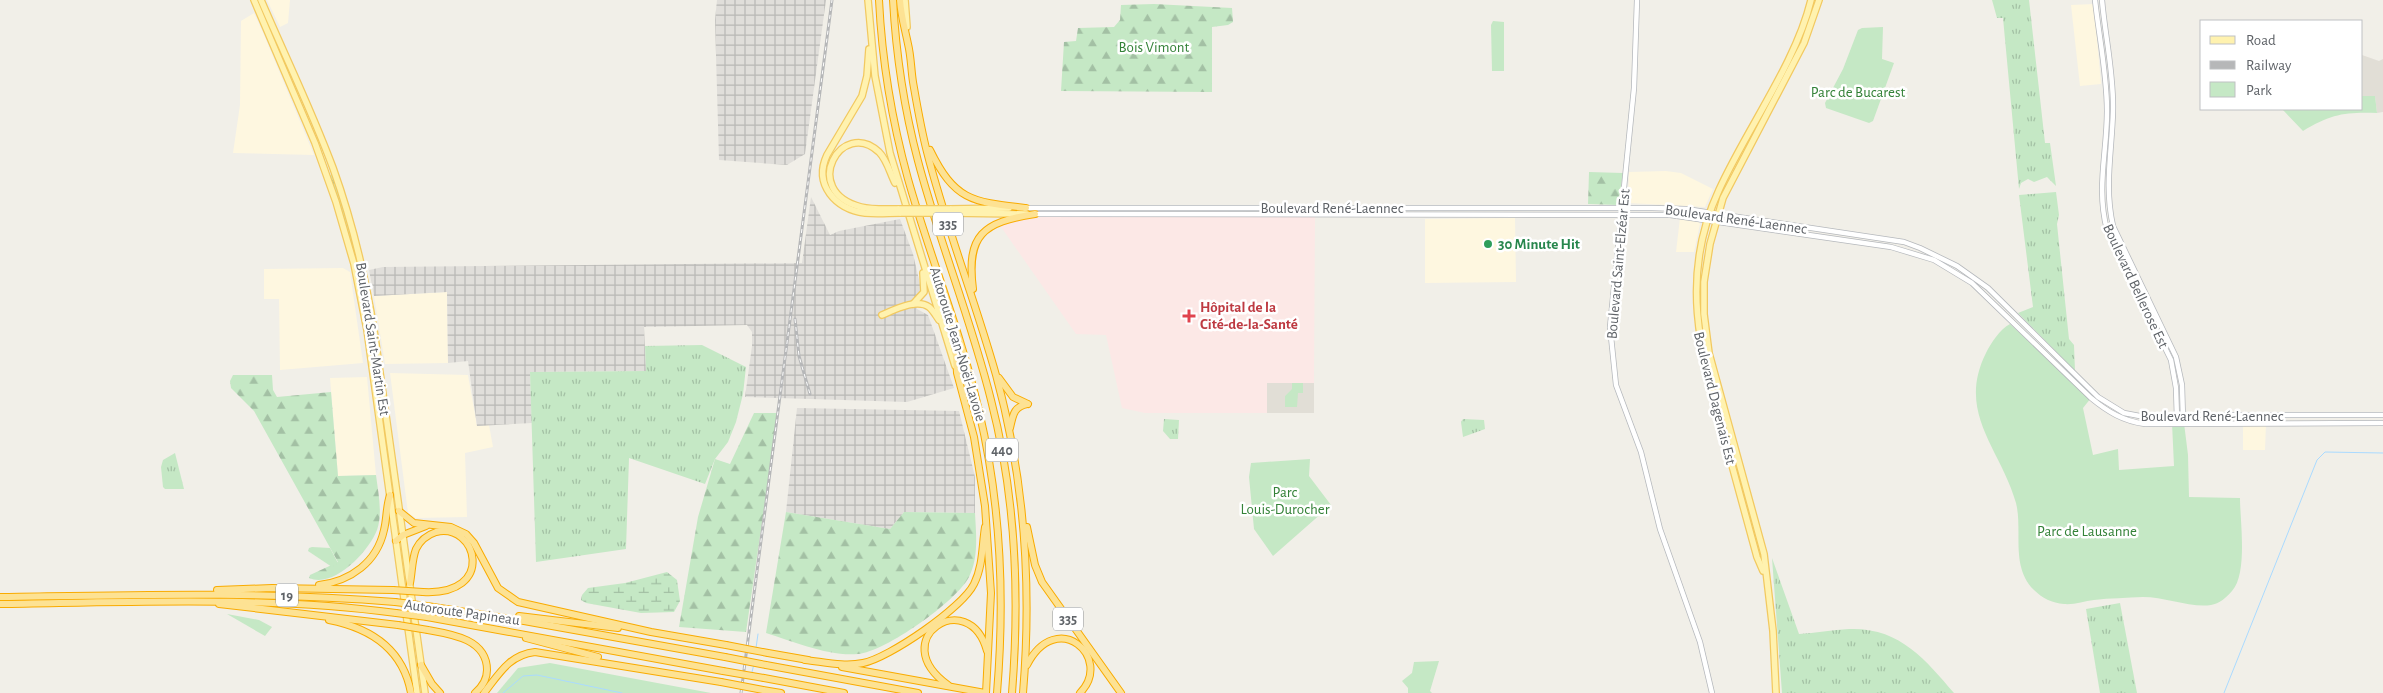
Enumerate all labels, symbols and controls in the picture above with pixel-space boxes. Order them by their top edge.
legend [2200,20,2363,110]
text: Road [2246,33,2276,48]
park label: Bois Vimont [1119,40,1190,55]
text: Railway [2246,58,2292,73]
text: Park [2246,83,2272,98]
park label: Parc de Bucarest [1811,85,1906,100]
street label: Boulevard Saint-Elzéar Est [1604,188,1633,340]
street label: Boulevard René-Laennec [1260,201,1404,216]
street label: Boulevard René-Laennec [1664,202,1808,237]
road number: 335 [933,212,963,235]
street label: Boulevard Bellerose Est [2100,222,2171,351]
place label: 30 Minute Hit [1498,237,1580,252]
marker: 30 Minute Hit [1482,238,1494,250]
street label: Boulevard Saint-Martin Est [353,261,392,417]
street label: Autoroute Jean-Noël-Lavoie [927,265,988,423]
place label: Hôpital de la Cité-de-la-Santé [1200,300,1298,332]
marker: Hôpital de la Cité-de-la-Santé [1182,309,1196,323]
street label: Boulevard Dagenais Est [1691,330,1738,466]
street label: Boulevard René-Laennec [2140,409,2284,424]
road number: 440 [986,438,1018,462]
park label: Parc Louis-Durocher [1240,485,1330,517]
park label: Parc de Lausanne [2037,524,2137,539]
road number: 19 [276,584,298,606]
street label: Autoroute Papineau [403,597,521,628]
road number: 335 [1053,608,1083,630]

